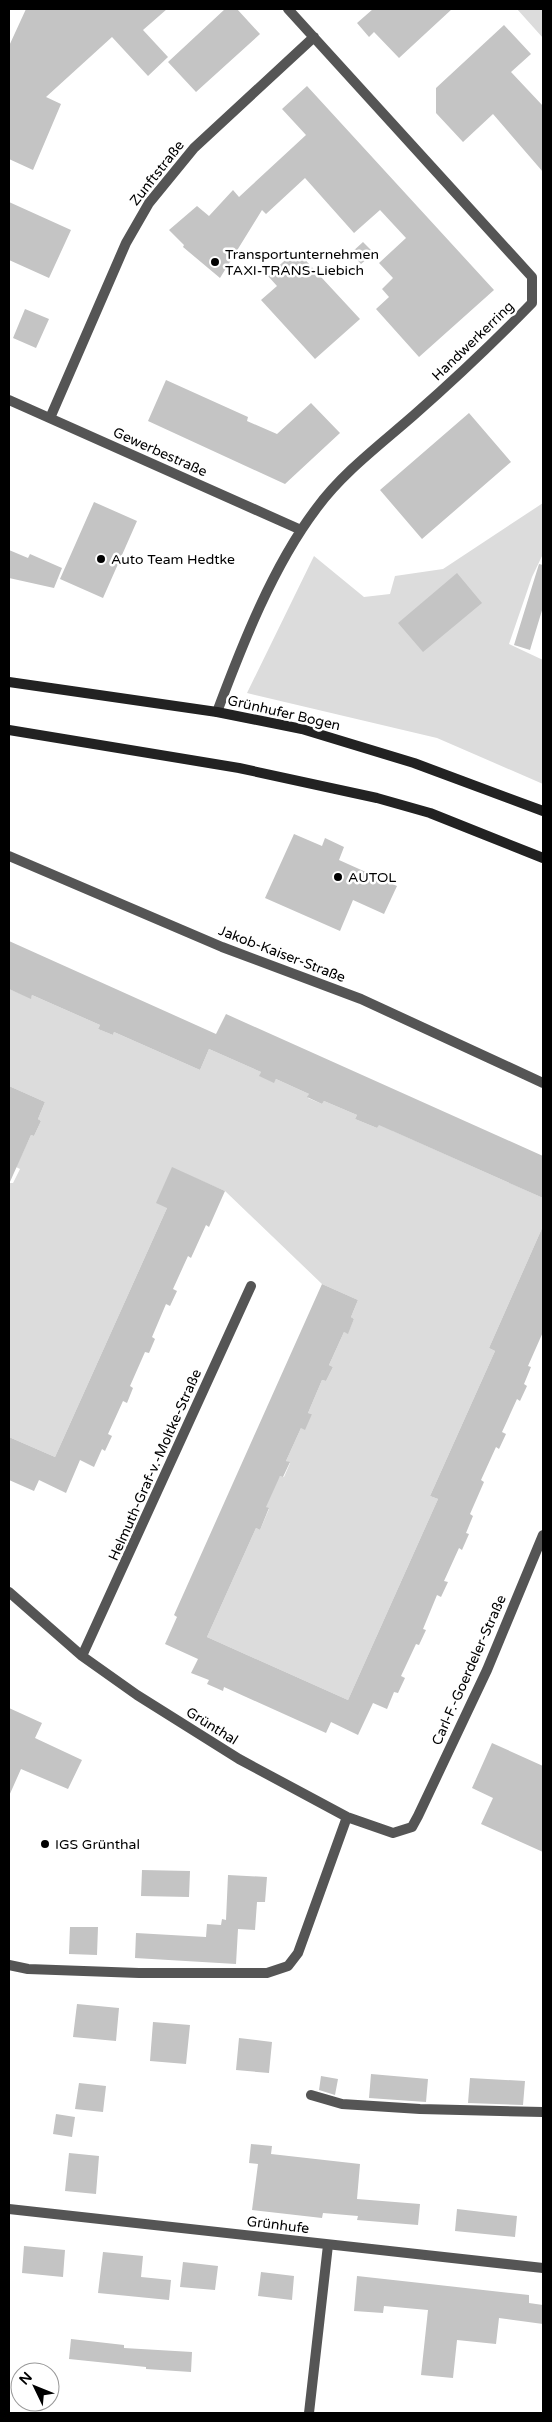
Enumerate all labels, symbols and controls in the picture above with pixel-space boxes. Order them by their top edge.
street label: Zunftstraße [126,137,188,209]
place label: Transportunternehmen TAXI-TRANS-Liebich [225,246,379,279]
marker: Transportunternehmen TAXI-TRANS-Liebich [209,256,221,268]
street label: Handwerkerring [429,298,517,384]
street label: Gewerbestraße [110,424,210,480]
place label: Auto Team Hedtke [111,551,235,568]
marker: Auto Team Hedtke [95,553,107,565]
street label: Grünhufer Bogen [226,692,342,734]
place label: AUTOL [348,869,396,886]
marker: AUTOL [332,871,344,883]
street label: Jakob-Kaiser-Straße [216,922,348,986]
street label: Helmuth-Graf-v.-Moltke-Straße [105,1366,205,1563]
street label: Carl-F.-Goerdeler-Straße [428,1592,510,1748]
street label: Grünthal [183,1703,241,1749]
place label: IGS Grünthal [55,1836,140,1853]
marker: IGS Grünthal [39,1838,51,1850]
street label: Grünhufe [246,2213,310,2237]
north arrow [10,2362,60,2412]
text: N [16,2369,36,2388]

